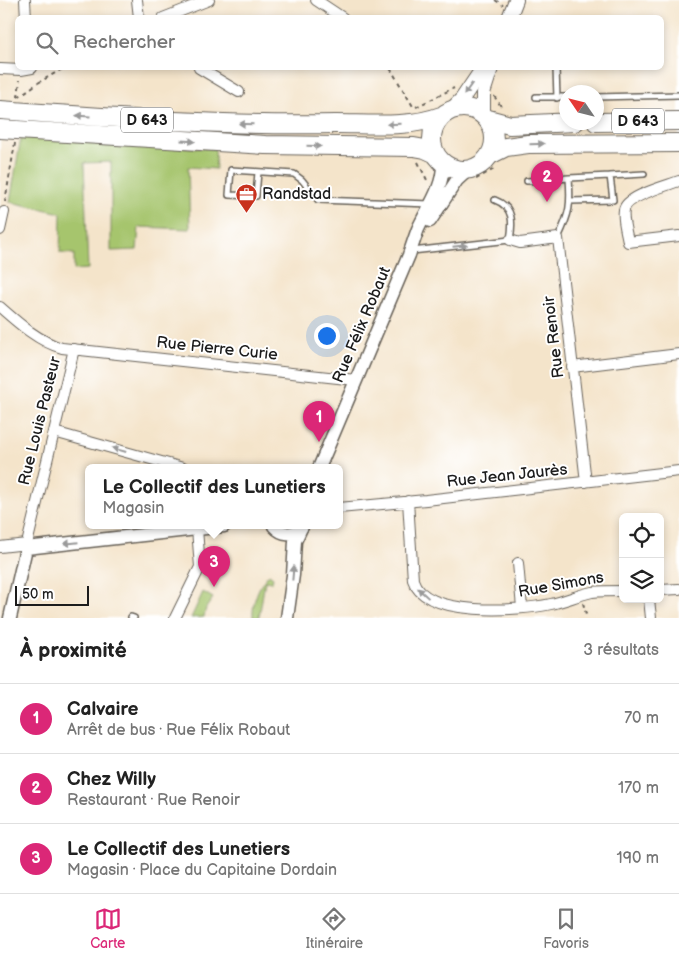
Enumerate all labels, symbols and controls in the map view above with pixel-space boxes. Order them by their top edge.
search box [15,15,664,70]
icon: search [33,29,61,57]
text: Rechercher [73,31,175,54]
one-way arrow [463,82,473,96]
north arrow [559,85,604,130]
road number: D 643 [121,108,173,132]
road number: D 643 [612,108,664,134]
one-way arrow [75,112,91,120]
one-way arrow [237,120,253,128]
one-way arrow [385,120,401,128]
one-way arrow [181,137,197,145]
one-way arrow [529,140,545,148]
one-way arrow [306,142,322,150]
pin: 2 [531,161,563,202]
office icon: Randstad [234,182,258,213]
place label: Randstad [262,185,331,204]
one-way arrow [452,242,468,250]
street label: Rue Félix Robaut [329,264,395,386]
street label: Rue Renoir [540,295,568,379]
your location [314,323,340,349]
street label: Rue Pierre Curie [155,333,279,365]
street label: Rue Louis Pasteur [15,355,65,487]
pin: 1 [303,401,335,442]
one-way arrow [112,446,127,454]
street label: Rue Jean Jaurès [446,460,568,492]
popup [85,464,343,529]
text: Le Collectif des Lunetiers [102,476,326,499]
text: Magasin [102,499,164,518]
map controls [619,513,664,603]
button: locate [619,513,664,558]
one-way arrow [63,539,79,547]
pin: 3 [198,546,230,587]
button: layers [619,558,664,603]
one-way arrow [289,564,297,580]
street label: Rue Simons [517,568,605,602]
scale bar [15,583,89,606]
text: 50 m [22,586,54,603]
one-way arrow [417,587,429,599]
text: À proximité [20,638,127,663]
text: 3 résultats [583,641,659,660]
text: Calvaire [67,698,138,721]
text: 1 [33,709,39,728]
text: 70 m [624,709,659,728]
text: Arrêt de bus · Rue Félix Robaut [67,721,290,740]
text: Chez Willy [67,768,156,791]
text: 2 [31,779,41,798]
text: 170 m [618,779,659,798]
text: Restaurant · Rue Renoir [67,791,240,810]
text: Le Collectif des Lunetiers [67,838,290,861]
text: 3 [31,849,41,868]
text: 190 m [617,849,659,868]
text: Magasin · Place du Capitaine Dordain [67,861,337,880]
tab: Carte [90,905,125,952]
tab: Itinéraire [306,905,363,952]
tab: Favoris [543,905,589,952]

